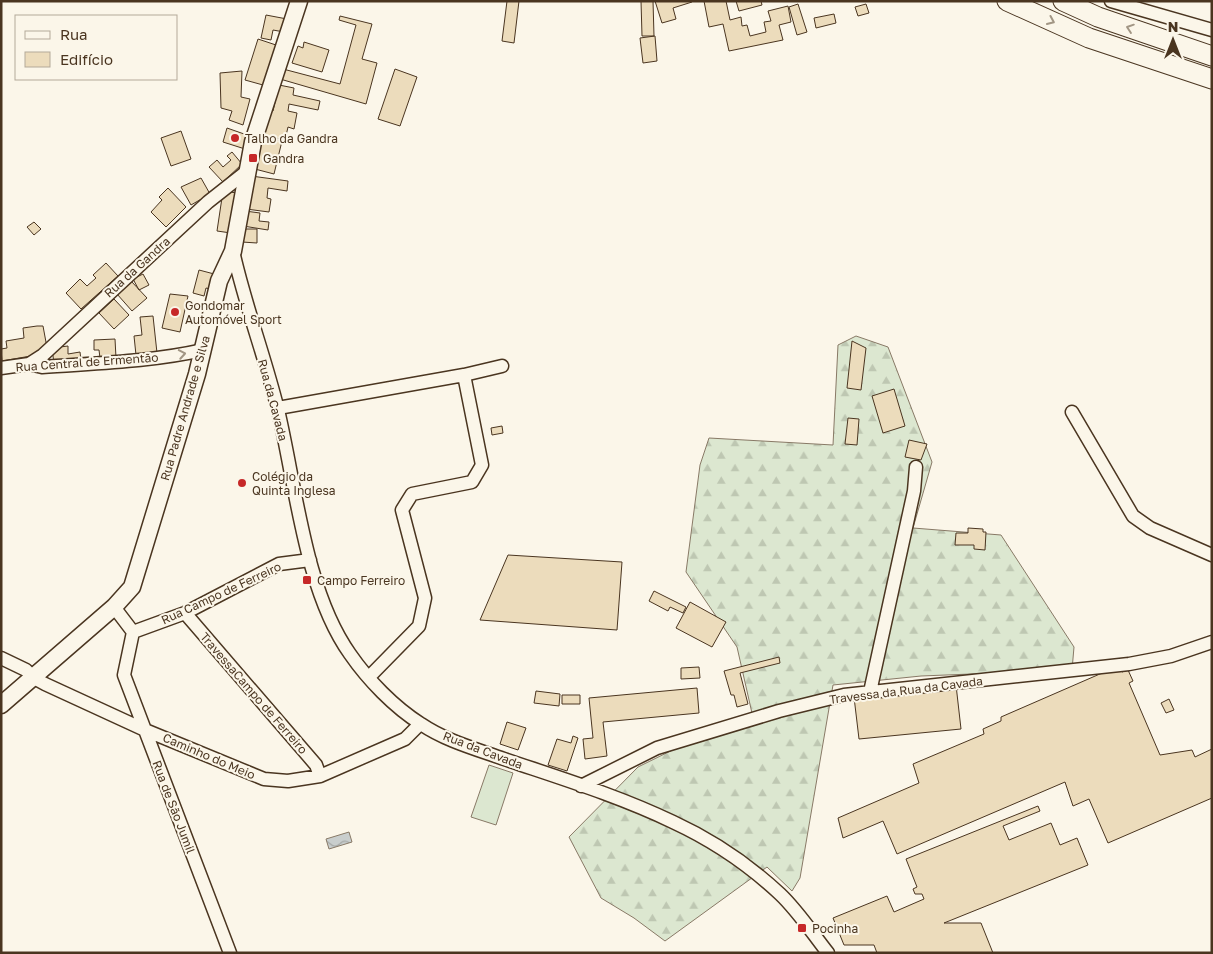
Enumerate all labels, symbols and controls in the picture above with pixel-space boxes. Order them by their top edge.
legend [15,15,178,80]
one-way arrow [1046,15,1055,25]
north arrow [1148,15,1198,65]
text: N [1168,18,1178,35]
one-way arrow [1126,24,1135,34]
text: Rua [60,25,87,43]
text: Edifício [60,50,113,68]
place label: Talho da Gandra [245,131,338,146]
marker: Talho da Gandra [229,132,241,144]
place label: Gandra [263,151,304,166]
marker: Gandra [247,152,259,164]
street label: Rua da Gandra [101,234,173,300]
place label: Gondomar Automóvel Sport [185,298,282,327]
marker: Gondomar Automóvel Sport [169,306,181,318]
street label: Rua Padre Andrade e Silva [157,334,213,482]
street label: Rua Central de Ermentão [15,350,159,374]
one-way arrow [177,350,186,360]
street label: Rua da Cavada [255,357,291,443]
place label: Colégio da Quinta Inglesa [252,469,336,498]
marker: Colégio da Quinta Inglesa [236,477,248,489]
street label: Rua Campo de Ferreiro [159,559,283,627]
place label: Campo Ferreiro [317,573,405,588]
marker: Campo Ferreiro [301,574,313,586]
street label: TravessaCampo de Ferreiro [197,629,311,757]
street label: Travessa da Rua da Cavada [828,673,984,707]
street label: Rua da Cavada [441,728,525,772]
street label: Caminho do Meio [160,730,258,782]
street label: Rua de São Jumil [149,758,199,856]
place label: Pocinha [812,921,858,936]
marker: Pocinha [796,922,808,934]

